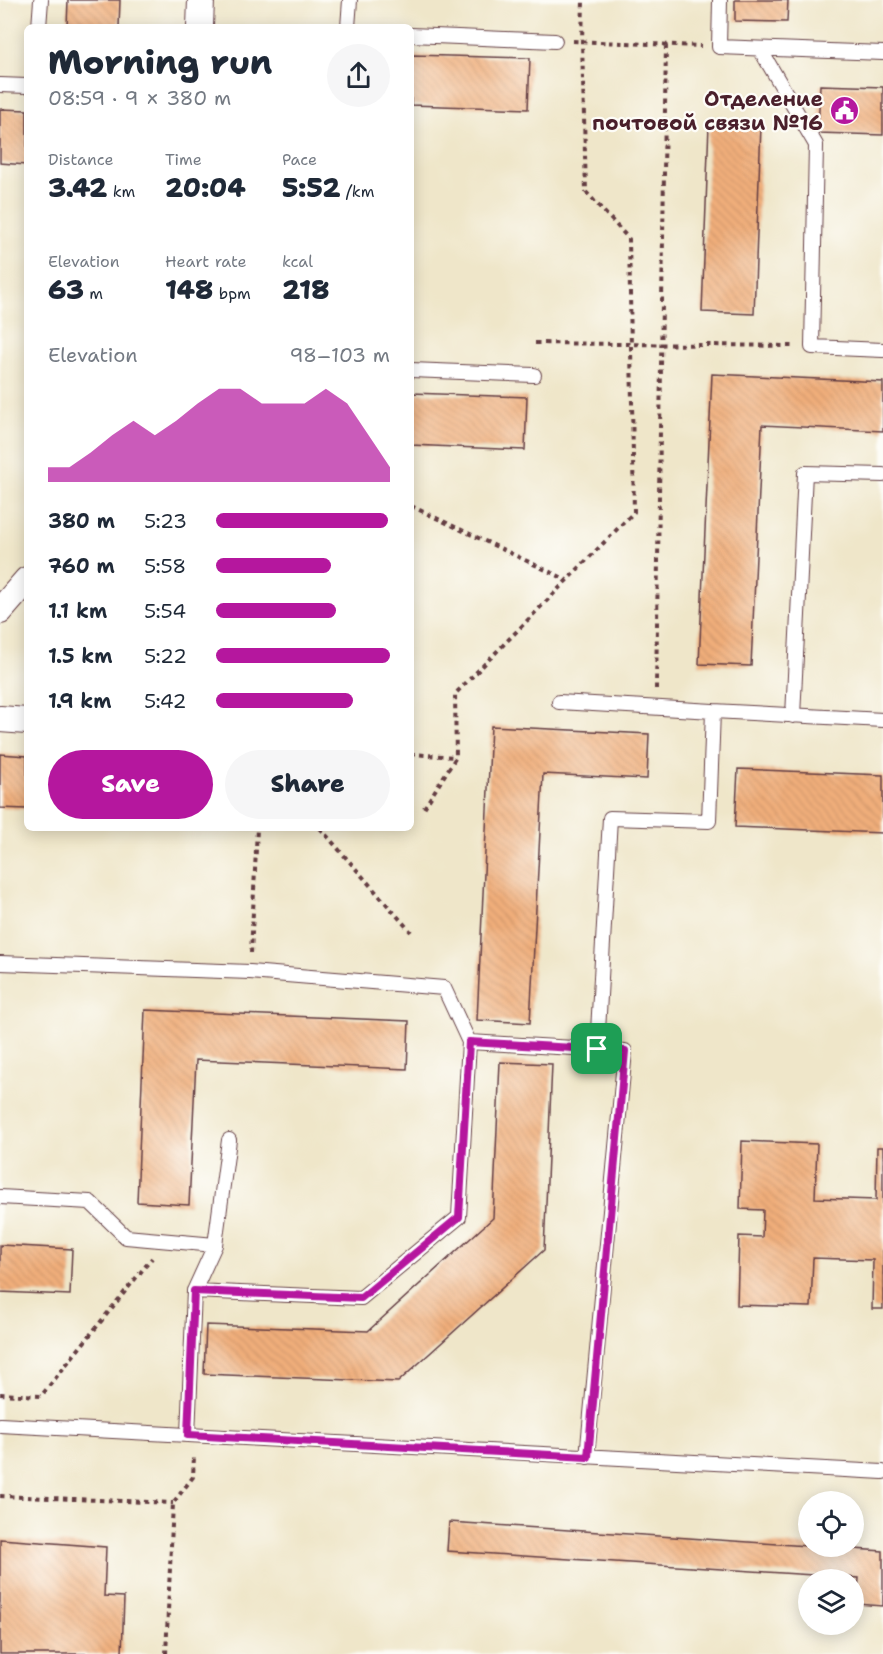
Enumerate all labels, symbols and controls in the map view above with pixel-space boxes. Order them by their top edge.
text: Morning run [48,40,272,85]
button: share [327,44,390,107]
text: 08:59 · 9 × 380 m [48,85,231,111]
place label: Отделение почтовой связи №16 [592,85,823,137]
public building icon: Отделение почтовой связи №16 [828,95,860,127]
text: Distance [48,149,114,170]
text: Time [165,149,202,170]
text: Pace [282,149,317,170]
text: 3.42 [48,170,107,205]
text: 20:04 [165,170,246,205]
text: 5:52 [282,170,340,205]
text: km [107,181,135,202]
text: /km [340,181,374,202]
text: Elevation [48,251,120,272]
text: Heart rate [165,251,247,272]
text: kcal [282,251,313,272]
text: 63 [48,272,84,307]
text: 148 [165,272,213,307]
text: 218 [282,272,329,307]
text: m [84,283,103,304]
text: bpm [213,283,251,304]
text: Elevation [48,342,138,368]
text: 98–103 m [289,342,390,368]
text: 380 m [48,508,115,534]
text: 5:23 [144,508,187,534]
text: 760 m [48,553,115,579]
text: 5:58 [144,553,186,579]
text: 1.1 km [48,598,107,624]
text: 5:54 [144,598,186,624]
text: 1.5 km [48,643,112,669]
text: 5:22 [144,643,187,669]
text: 1.9 km [48,688,111,714]
text: 5:42 [144,688,186,714]
button: Save [48,750,213,819]
button: Share [225,750,390,819]
pin [571,1023,622,1074]
icon: arrive [580,1032,613,1065]
map controls [798,1491,864,1635]
button: locate [798,1491,864,1557]
button: layers [798,1569,864,1635]

